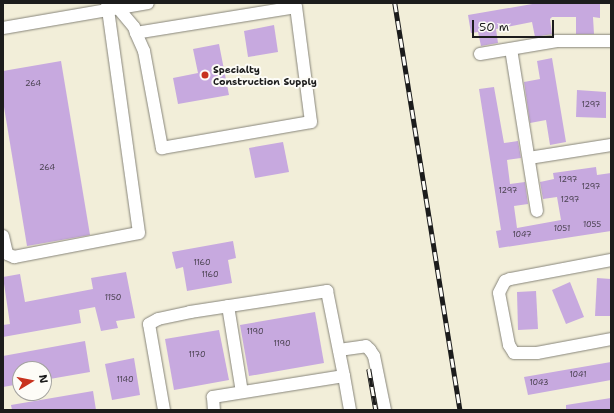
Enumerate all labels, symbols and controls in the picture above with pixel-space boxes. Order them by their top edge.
scale bar [474,12,556,38]
text: 50 m [479,19,509,35]
place label: Specialty Construction Supply [213,63,317,86]
marker: Specialty Construction Supply [200,70,210,80]
house number: 264 [25,79,41,89]
house number: 1297 [582,100,600,110]
house number: 264 [39,163,55,173]
house number: 1297 [559,175,577,185]
house number: 1297 [582,182,600,192]
house number: 1297 [499,186,517,196]
house number: 1297 [561,195,579,205]
house number: 1055 [583,220,601,230]
house number: 1051 [554,224,570,234]
house number: 1047 [512,230,532,240]
house number: 1160 [193,258,211,268]
house number: 1160 [201,270,219,280]
house number: 1150 [105,293,121,303]
house number: 1190 [246,327,264,337]
house number: 1190 [273,339,291,349]
house number: 1170 [189,350,205,360]
north arrow [12,361,52,401]
house number: 1041 [569,370,587,380]
text: N [35,373,51,385]
house number: 1140 [116,375,134,385]
house number: 1043 [529,378,549,388]

